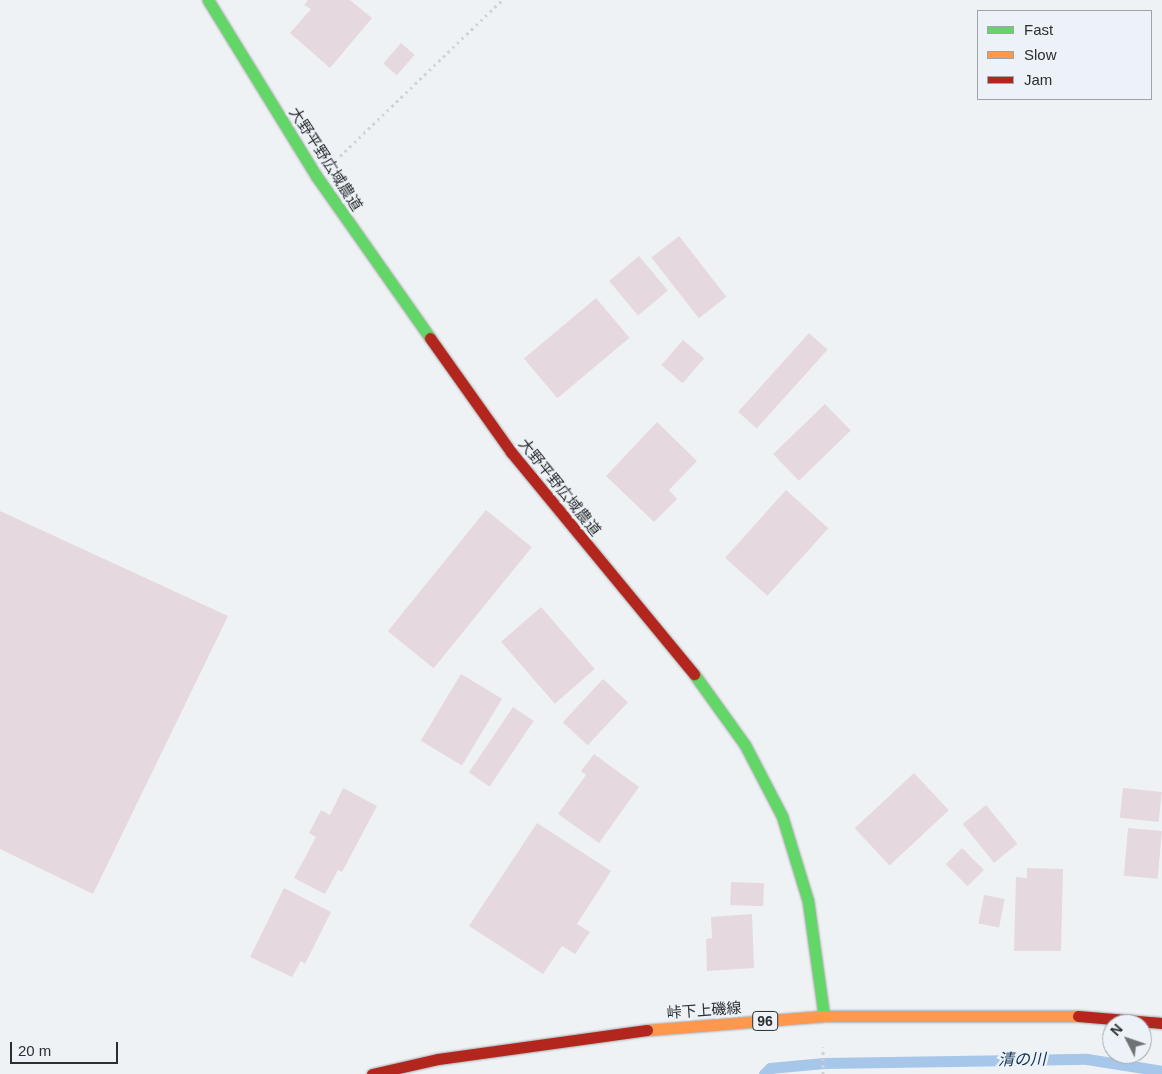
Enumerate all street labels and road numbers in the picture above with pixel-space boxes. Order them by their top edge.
street label: 大野平野広域農道 [286,104,366,214]
street label: 大野平野広域農道 [515,435,605,539]
street label: 峠下上磯線 [666,998,742,1022]
road number: 96 [751,1009,779,1032]

